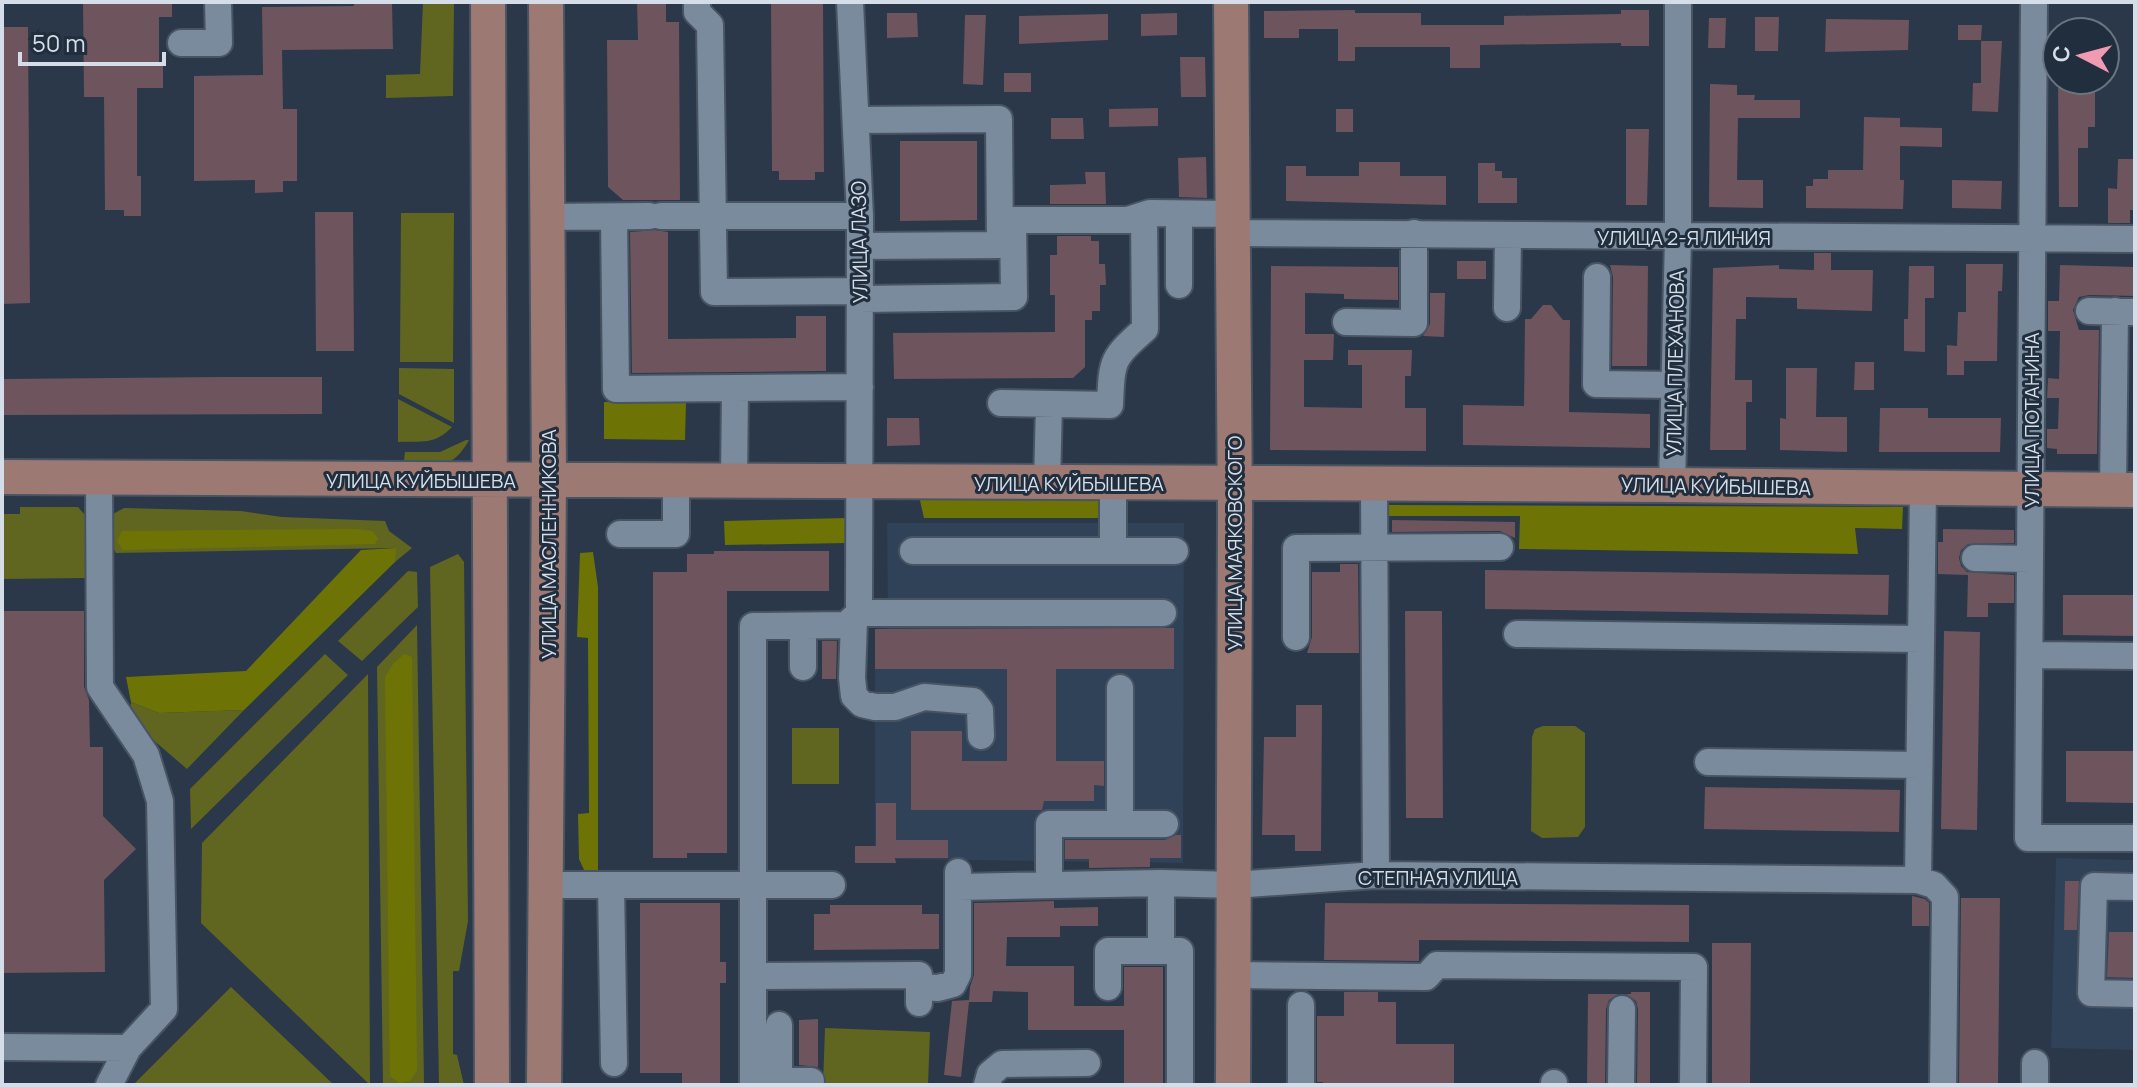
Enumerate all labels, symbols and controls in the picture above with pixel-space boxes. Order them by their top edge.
scale bar [20,16,164,66]
north arrow [2041,16,2121,96]
text: 50 m [32,26,86,59]
text: С [2045,44,2077,64]
street label: УЛИЦА ЛАЗО [844,181,874,303]
street label: УЛИЦА 2-Я ЛИНИЯ [1597,224,1771,251]
street label: УЛИЦА ПЛЕХАНОВА [1660,269,1690,457]
street label: УЛИЦА ПОТАНИНА [2018,332,2045,508]
street label: УЛИЦА МАСЛЕННИКОВА [535,429,562,659]
street label: УЛИЦА МАЯКОВСКОГО [1221,436,1248,650]
street label: УЛИЦА КУЙБЫШЕВА [326,467,516,494]
street label: УЛИЦА КУЙБЫШЕВА [974,470,1164,497]
street label: УЛИЦА КУЙБЫШЕВА [1621,471,1812,501]
street label: СТЕПНАЯ УЛИЦА [1358,864,1518,891]

